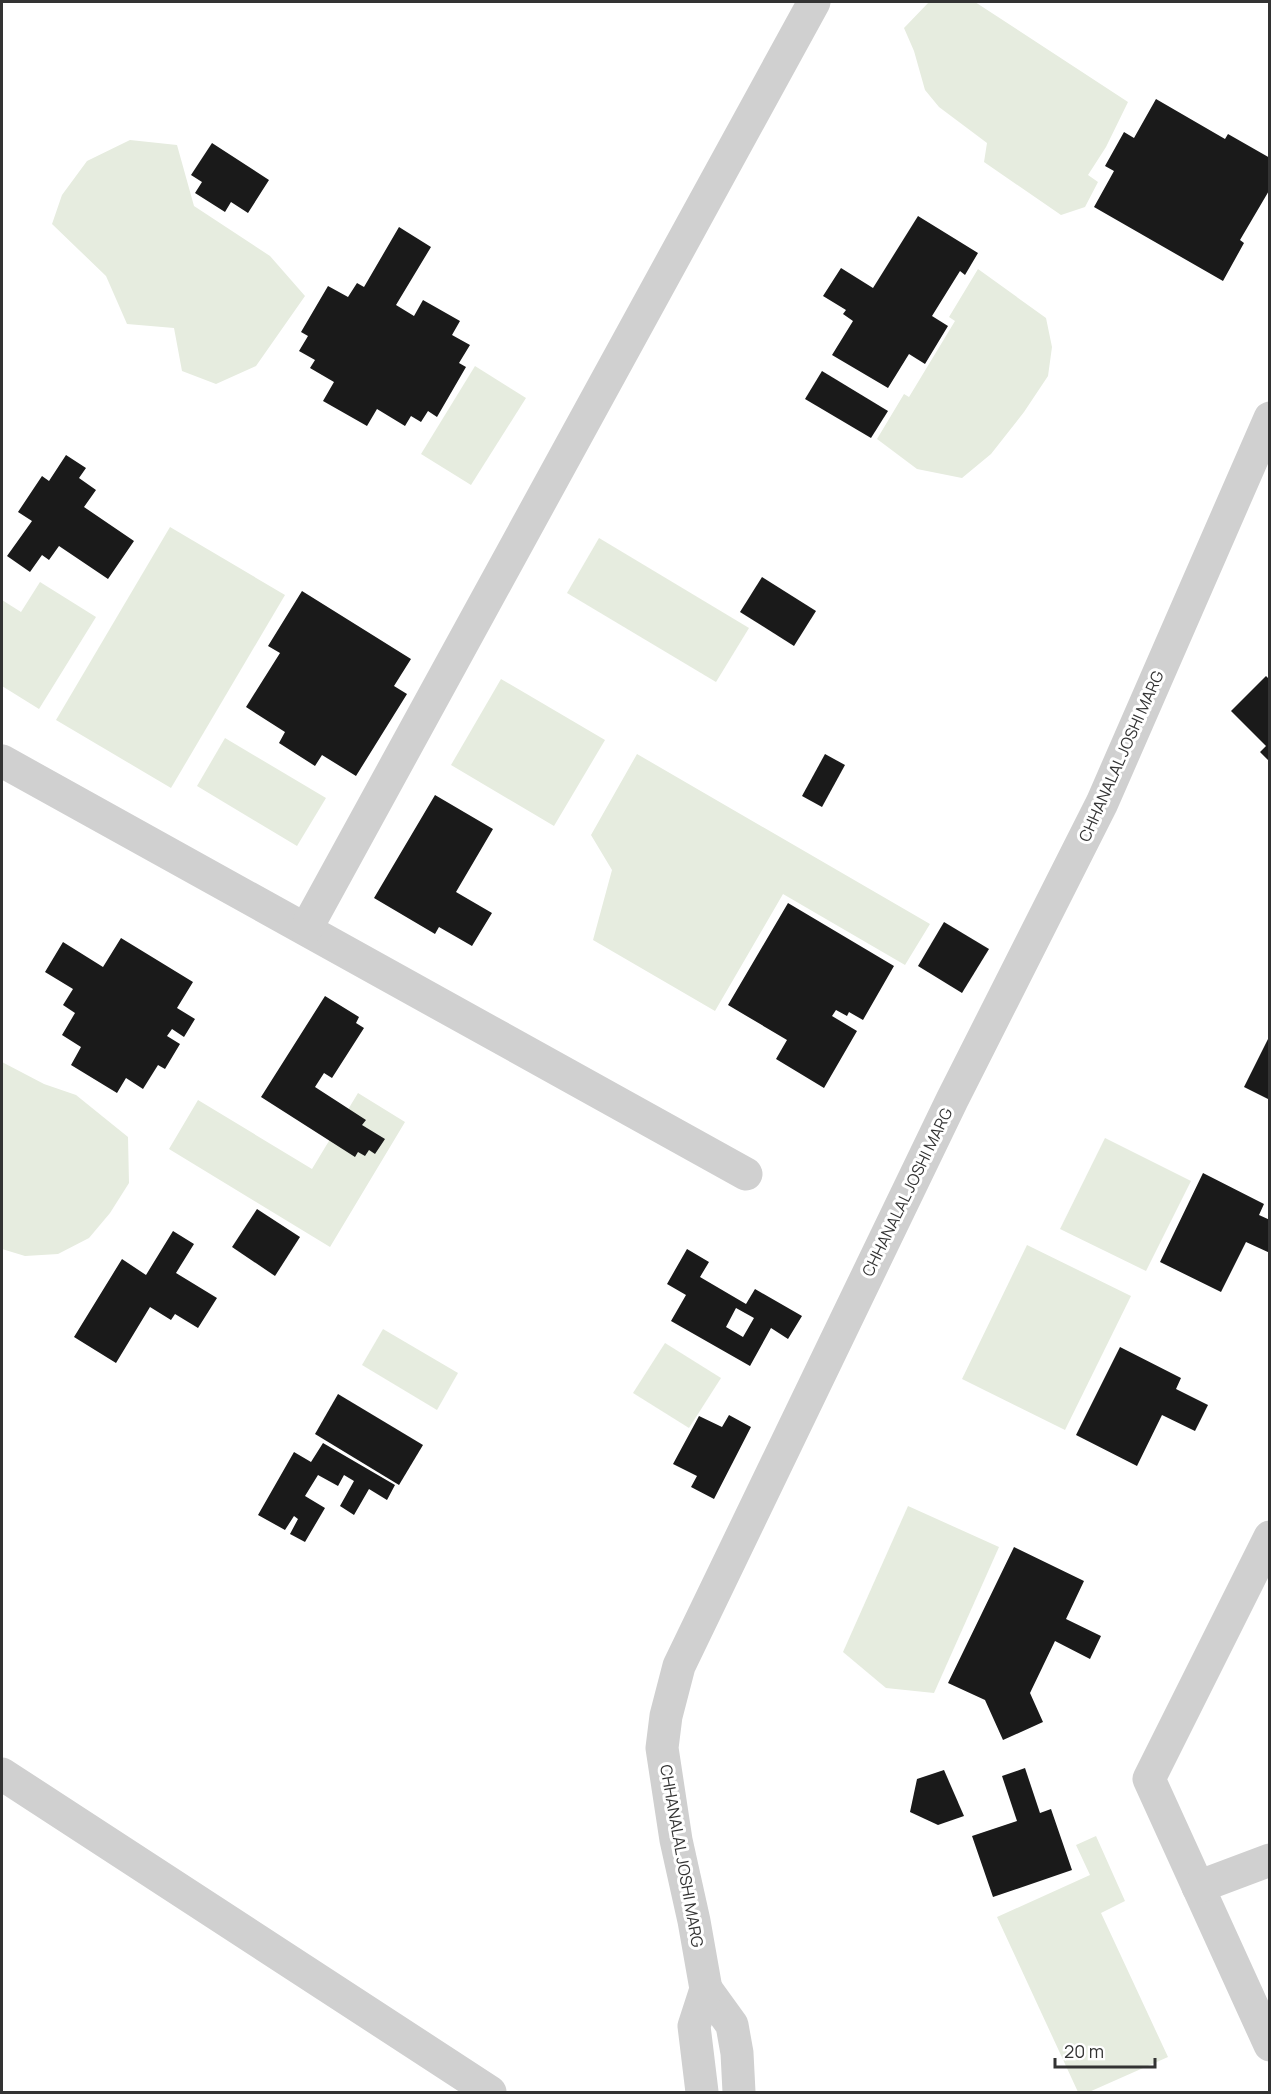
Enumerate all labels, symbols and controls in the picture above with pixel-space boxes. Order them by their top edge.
street label: CHHANALAL JOSHI MARG [1073,667,1169,845]
street label: CHHANALAL JOSHI MARG [857,1104,957,1280]
street label: CHHANALAL JOSHI MARG [655,1763,709,1949]
scale bar [1055,2031,1156,2069]
text: 20 m [1064,2039,1104,2063]

